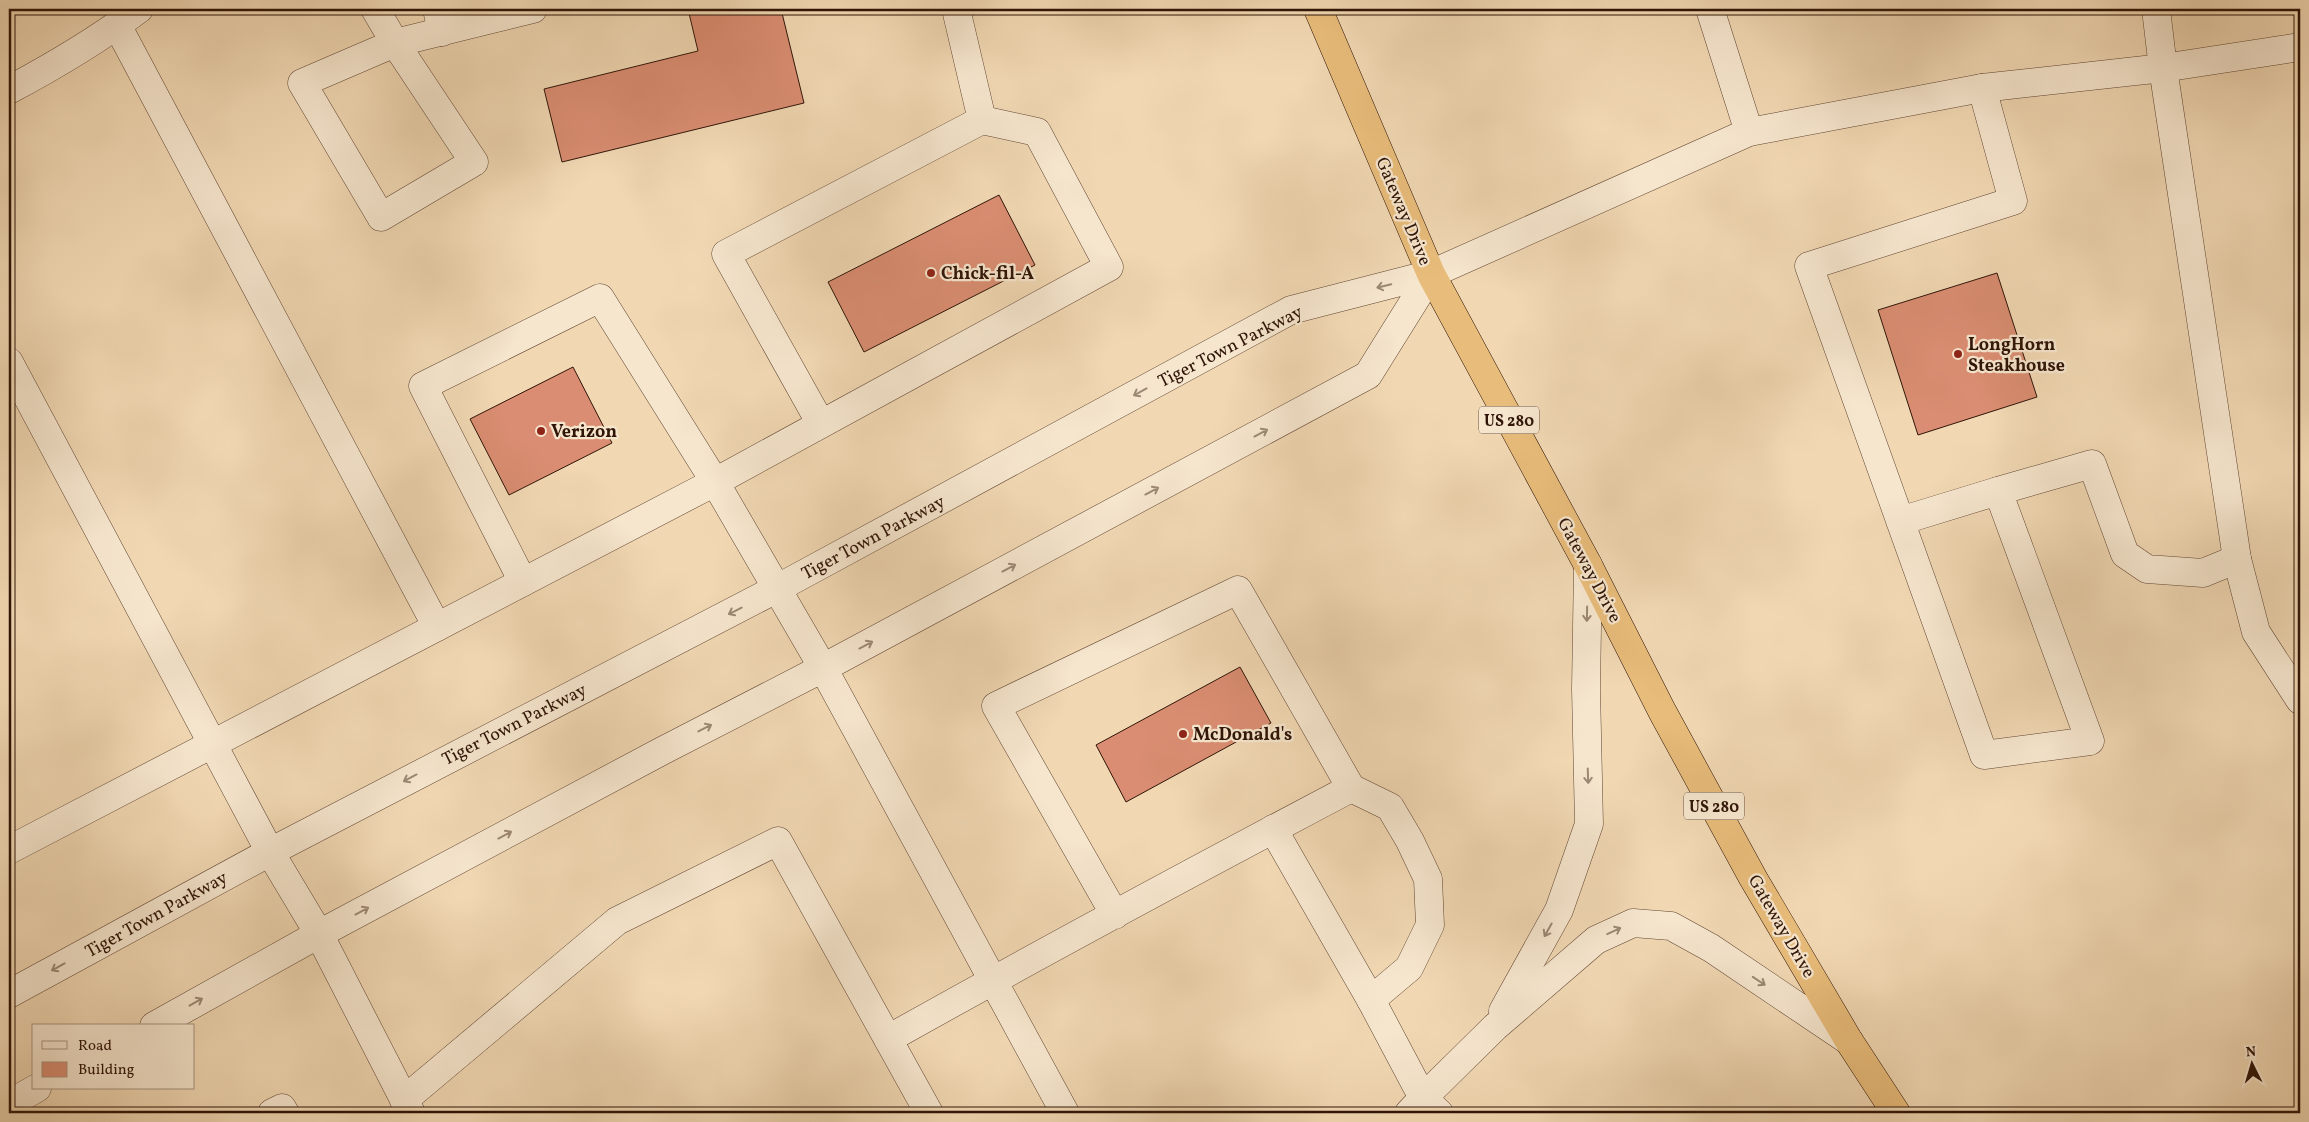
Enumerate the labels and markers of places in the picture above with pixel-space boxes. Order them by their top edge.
place label: Chick-fil-A [941,262,1034,287]
marker: Chick-fil-A [925,267,937,279]
place label: LongHorn Steakhouse [1968,333,2065,379]
marker: LongHorn Steakhouse [1952,348,1964,360]
place label: Verizon [551,420,617,445]
marker: Verizon [535,425,547,437]
place label: McDonald's [1193,723,1292,748]
marker: McDonald's [1177,728,1189,740]

